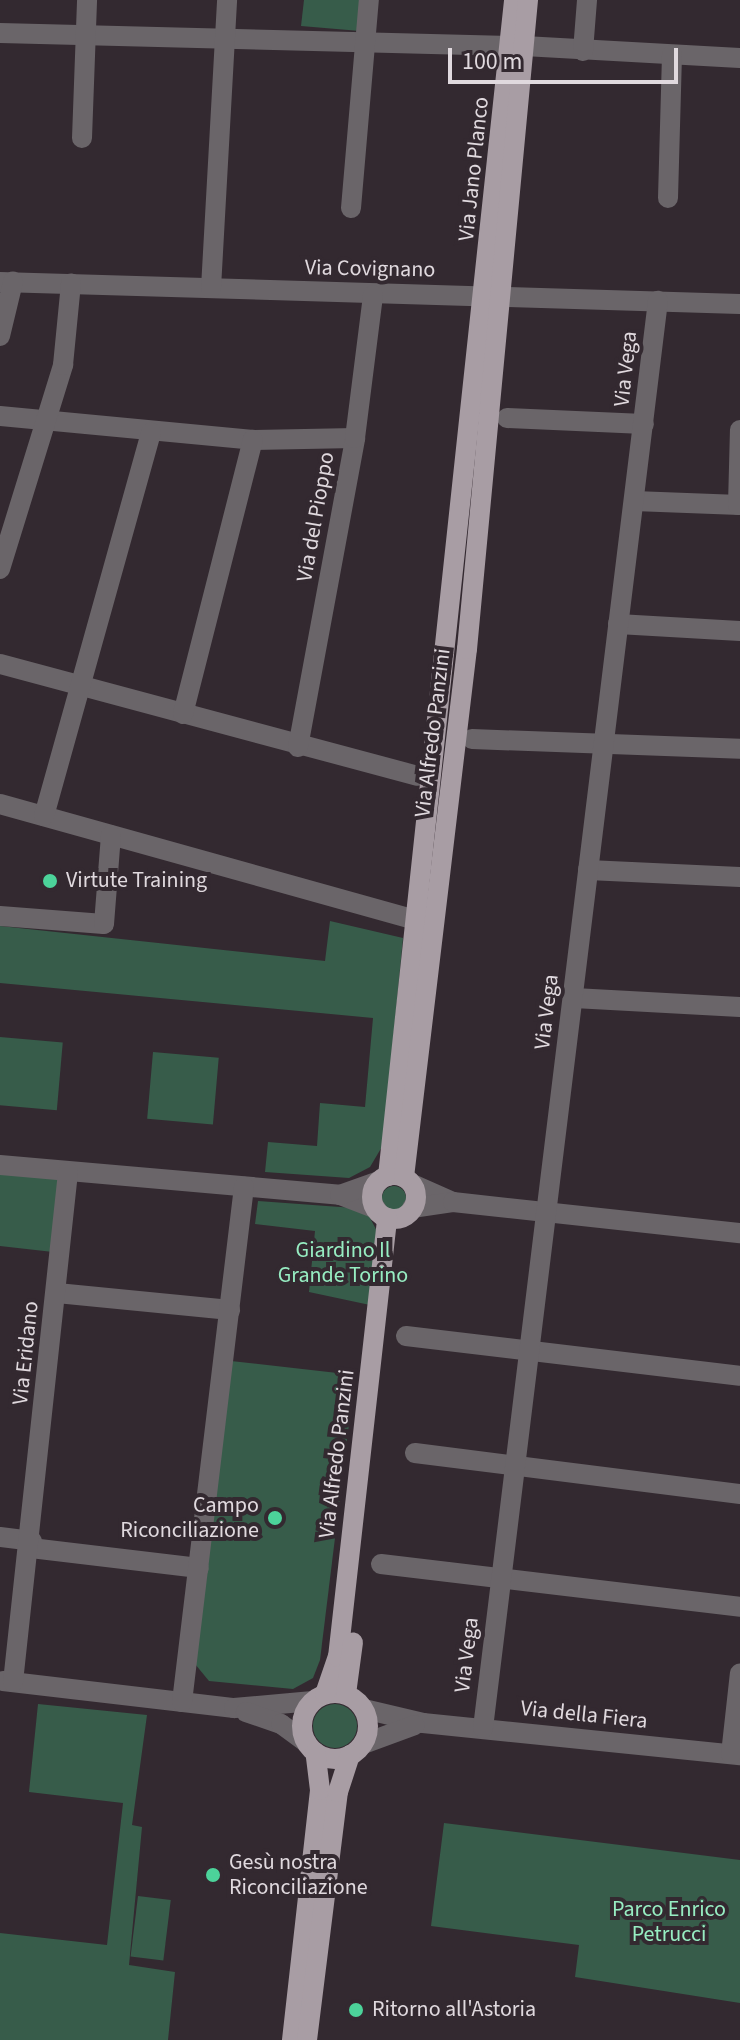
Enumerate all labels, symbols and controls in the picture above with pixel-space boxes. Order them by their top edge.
scale bar [452,32,682,82]
text: 100 m [462,44,522,79]
street label: Via Jano Planco [453,96,495,242]
street label: Via Covignano [305,255,435,283]
street label: Via Vega [609,330,643,408]
street label: Via del Pioppo [292,450,340,584]
street label: Via Alfredo Panzini [410,647,456,819]
place label: Virtute Training [66,868,207,894]
marker: Virtute Training [41,872,59,890]
street label: Via Vega [529,973,565,1051]
park label: Giardino Il Grande Torino [278,1237,408,1288]
street label: Via Eridano [7,1300,45,1406]
street label: Via Alfredo Panzini [314,1368,360,1540]
place label: Campo Riconciliazione [120,1492,259,1544]
marker: Campo Riconciliazione [266,1509,284,1527]
street label: Via Vega [449,1616,485,1694]
street label: Via della Fiera [519,1695,649,1735]
place label: Gesù nostra Riconciliazione [229,1849,368,1900]
marker: Gesù nostra Riconciliazione [204,1866,222,1884]
park label: Parco Enrico Petrucci [612,1896,726,1948]
place label: Ritorno all'Astoria [372,1997,536,2023]
marker: Ritorno all'Astoria [347,2001,365,2019]

